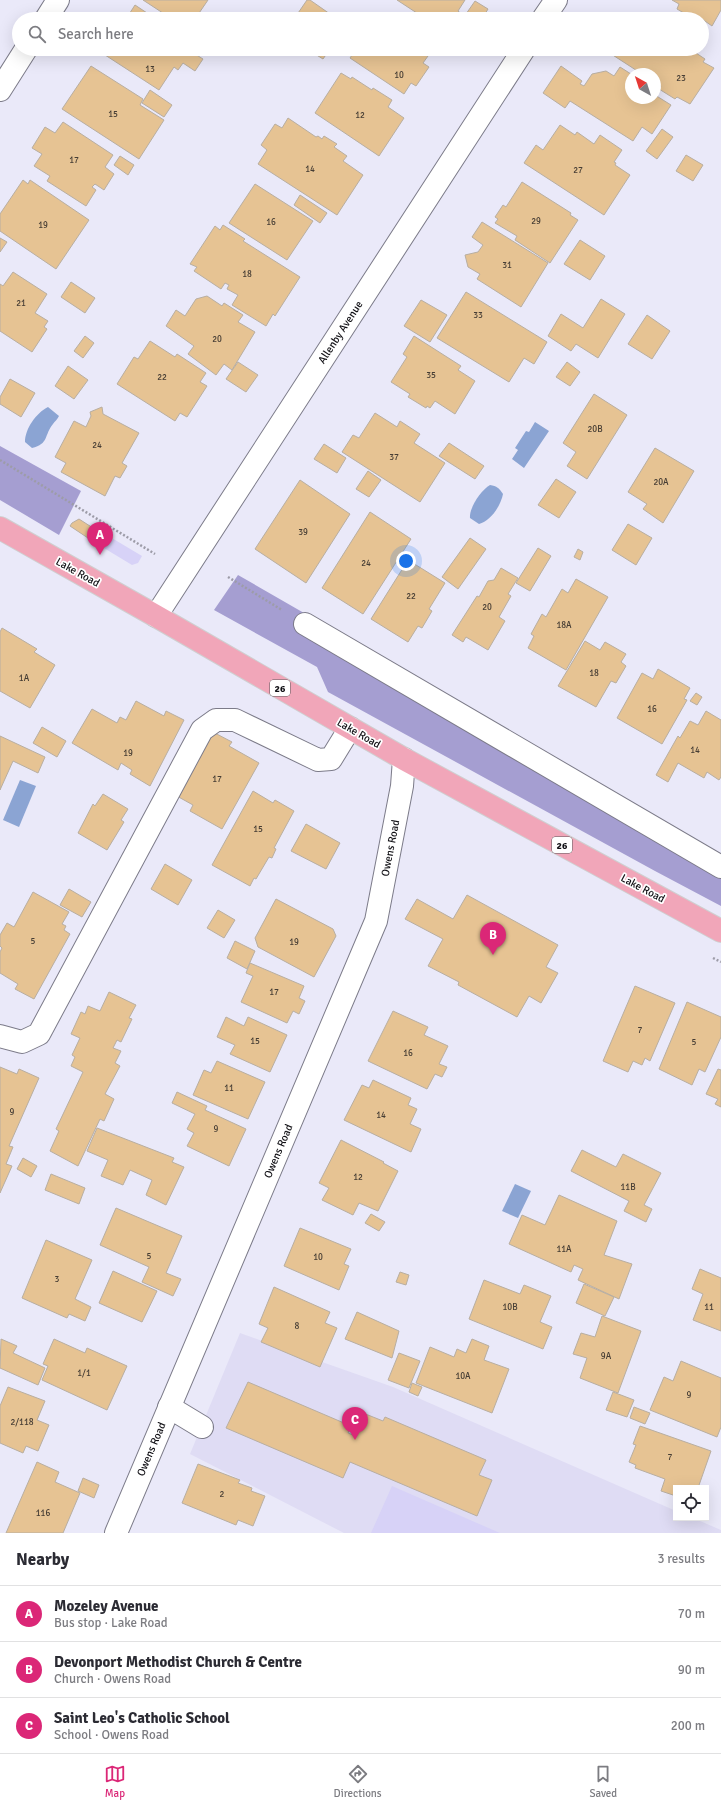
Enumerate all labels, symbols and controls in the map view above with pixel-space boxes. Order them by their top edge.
search box [12,12,709,56]
icon: search [26,23,48,45]
text: Search here [58,25,134,43]
house number: 13 [145,64,155,75]
north arrow [625,68,661,104]
house number: 10 [394,70,404,81]
house number: 23 [676,73,686,84]
house number: 15 [108,109,118,120]
house number: 12 [355,110,365,121]
house number: 17 [69,155,79,166]
house number: 14 [305,164,315,175]
house number: 27 [573,165,583,176]
house number: 29 [531,216,541,227]
house number: 16 [266,217,276,228]
house number: 19 [38,220,48,231]
house number: 31 [502,260,512,271]
house number: 18 [242,269,252,280]
house number: 21 [16,298,26,309]
street label: Allenby Avenue [315,298,366,366]
house number: 33 [473,310,483,321]
house number: 20 [212,334,222,345]
house number: 35 [426,370,436,381]
house number: 22 [157,372,167,383]
house number: 20B [587,424,603,435]
house number: 24 [92,440,102,451]
house number: 37 [389,452,399,463]
house number: 20A [653,477,669,488]
pin: A [87,522,113,555]
house number: 39 [298,527,308,538]
your location [396,551,416,571]
street label: Lake Road [54,555,102,590]
house number: 24 [361,558,371,569]
house number: 22 [406,591,416,602]
house number: 20 [482,602,492,613]
house number: 18A [556,620,572,631]
house number: 18 [589,668,599,679]
house number: 1A [19,673,30,684]
road number: 26 [270,680,290,696]
house number: 16 [647,704,657,715]
street label: Lake Road [335,716,383,751]
house number: 14 [690,745,700,756]
house number: 19 [123,748,133,759]
house number: 17 [212,774,222,785]
street label: Owens Road [379,819,402,877]
house number: 15 [253,824,263,835]
road number: 26 [552,837,572,853]
street label: Lake Road [619,871,667,906]
pin: B [480,922,506,955]
house number: 5 [31,936,36,947]
house number: 19 [289,937,299,948]
house number: 17 [269,987,279,998]
house number: 7 [638,1025,643,1036]
house number: 15 [250,1036,260,1047]
house number: 5 [692,1037,697,1048]
house number: 16 [403,1048,413,1059]
house number: 11 [224,1083,234,1094]
house number: 9 [10,1107,15,1118]
house number: 14 [376,1110,386,1121]
street label: Owens Road [261,1122,296,1180]
house number: 9 [214,1124,219,1135]
house number: 12 [353,1172,363,1183]
house number: 11B [620,1182,636,1193]
house number: 11A [556,1244,572,1255]
house number: 5 [147,1251,152,1262]
house number: 10 [313,1252,323,1263]
house number: 3 [55,1274,60,1285]
house number: 10B [502,1302,518,1313]
house number: 11 [704,1302,714,1313]
house number: 8 [295,1321,300,1332]
house number: 9A [601,1351,612,1362]
house number: 1/1 [77,1368,91,1379]
house number: 10A [455,1371,471,1382]
house number: 9 [687,1390,692,1401]
pin: C [342,1407,368,1440]
house number: 2/118 [10,1417,34,1428]
street label: Owens Road [134,1420,169,1478]
house number: 7 [668,1452,673,1463]
map controls [673,1485,709,1521]
button: locate [673,1485,709,1521]
house number: 2 [220,1489,225,1500]
house number: 116 [36,1508,50,1519]
text: Nearby [16,1549,69,1570]
text: 3 results [657,1551,705,1567]
text: Mozeley Avenue [54,1597,159,1615]
text: A [25,1606,33,1622]
text: 70 m [678,1606,705,1622]
text: Bus stop · Lake Road [54,1615,168,1631]
text: Devonport Methodist Church & Centre [54,1653,302,1671]
text: B [25,1662,33,1678]
text: 90 m [678,1662,705,1678]
text: Church · Owens Road [54,1671,171,1687]
text: Saint Leo's Catholic School [54,1709,230,1727]
text: C [25,1718,33,1734]
text: 200 m [671,1718,705,1734]
text: School · Owens Road [54,1727,169,1743]
tab: Map [104,1763,126,1800]
tab: Directions [334,1763,382,1800]
tab: Saved [589,1763,617,1800]

